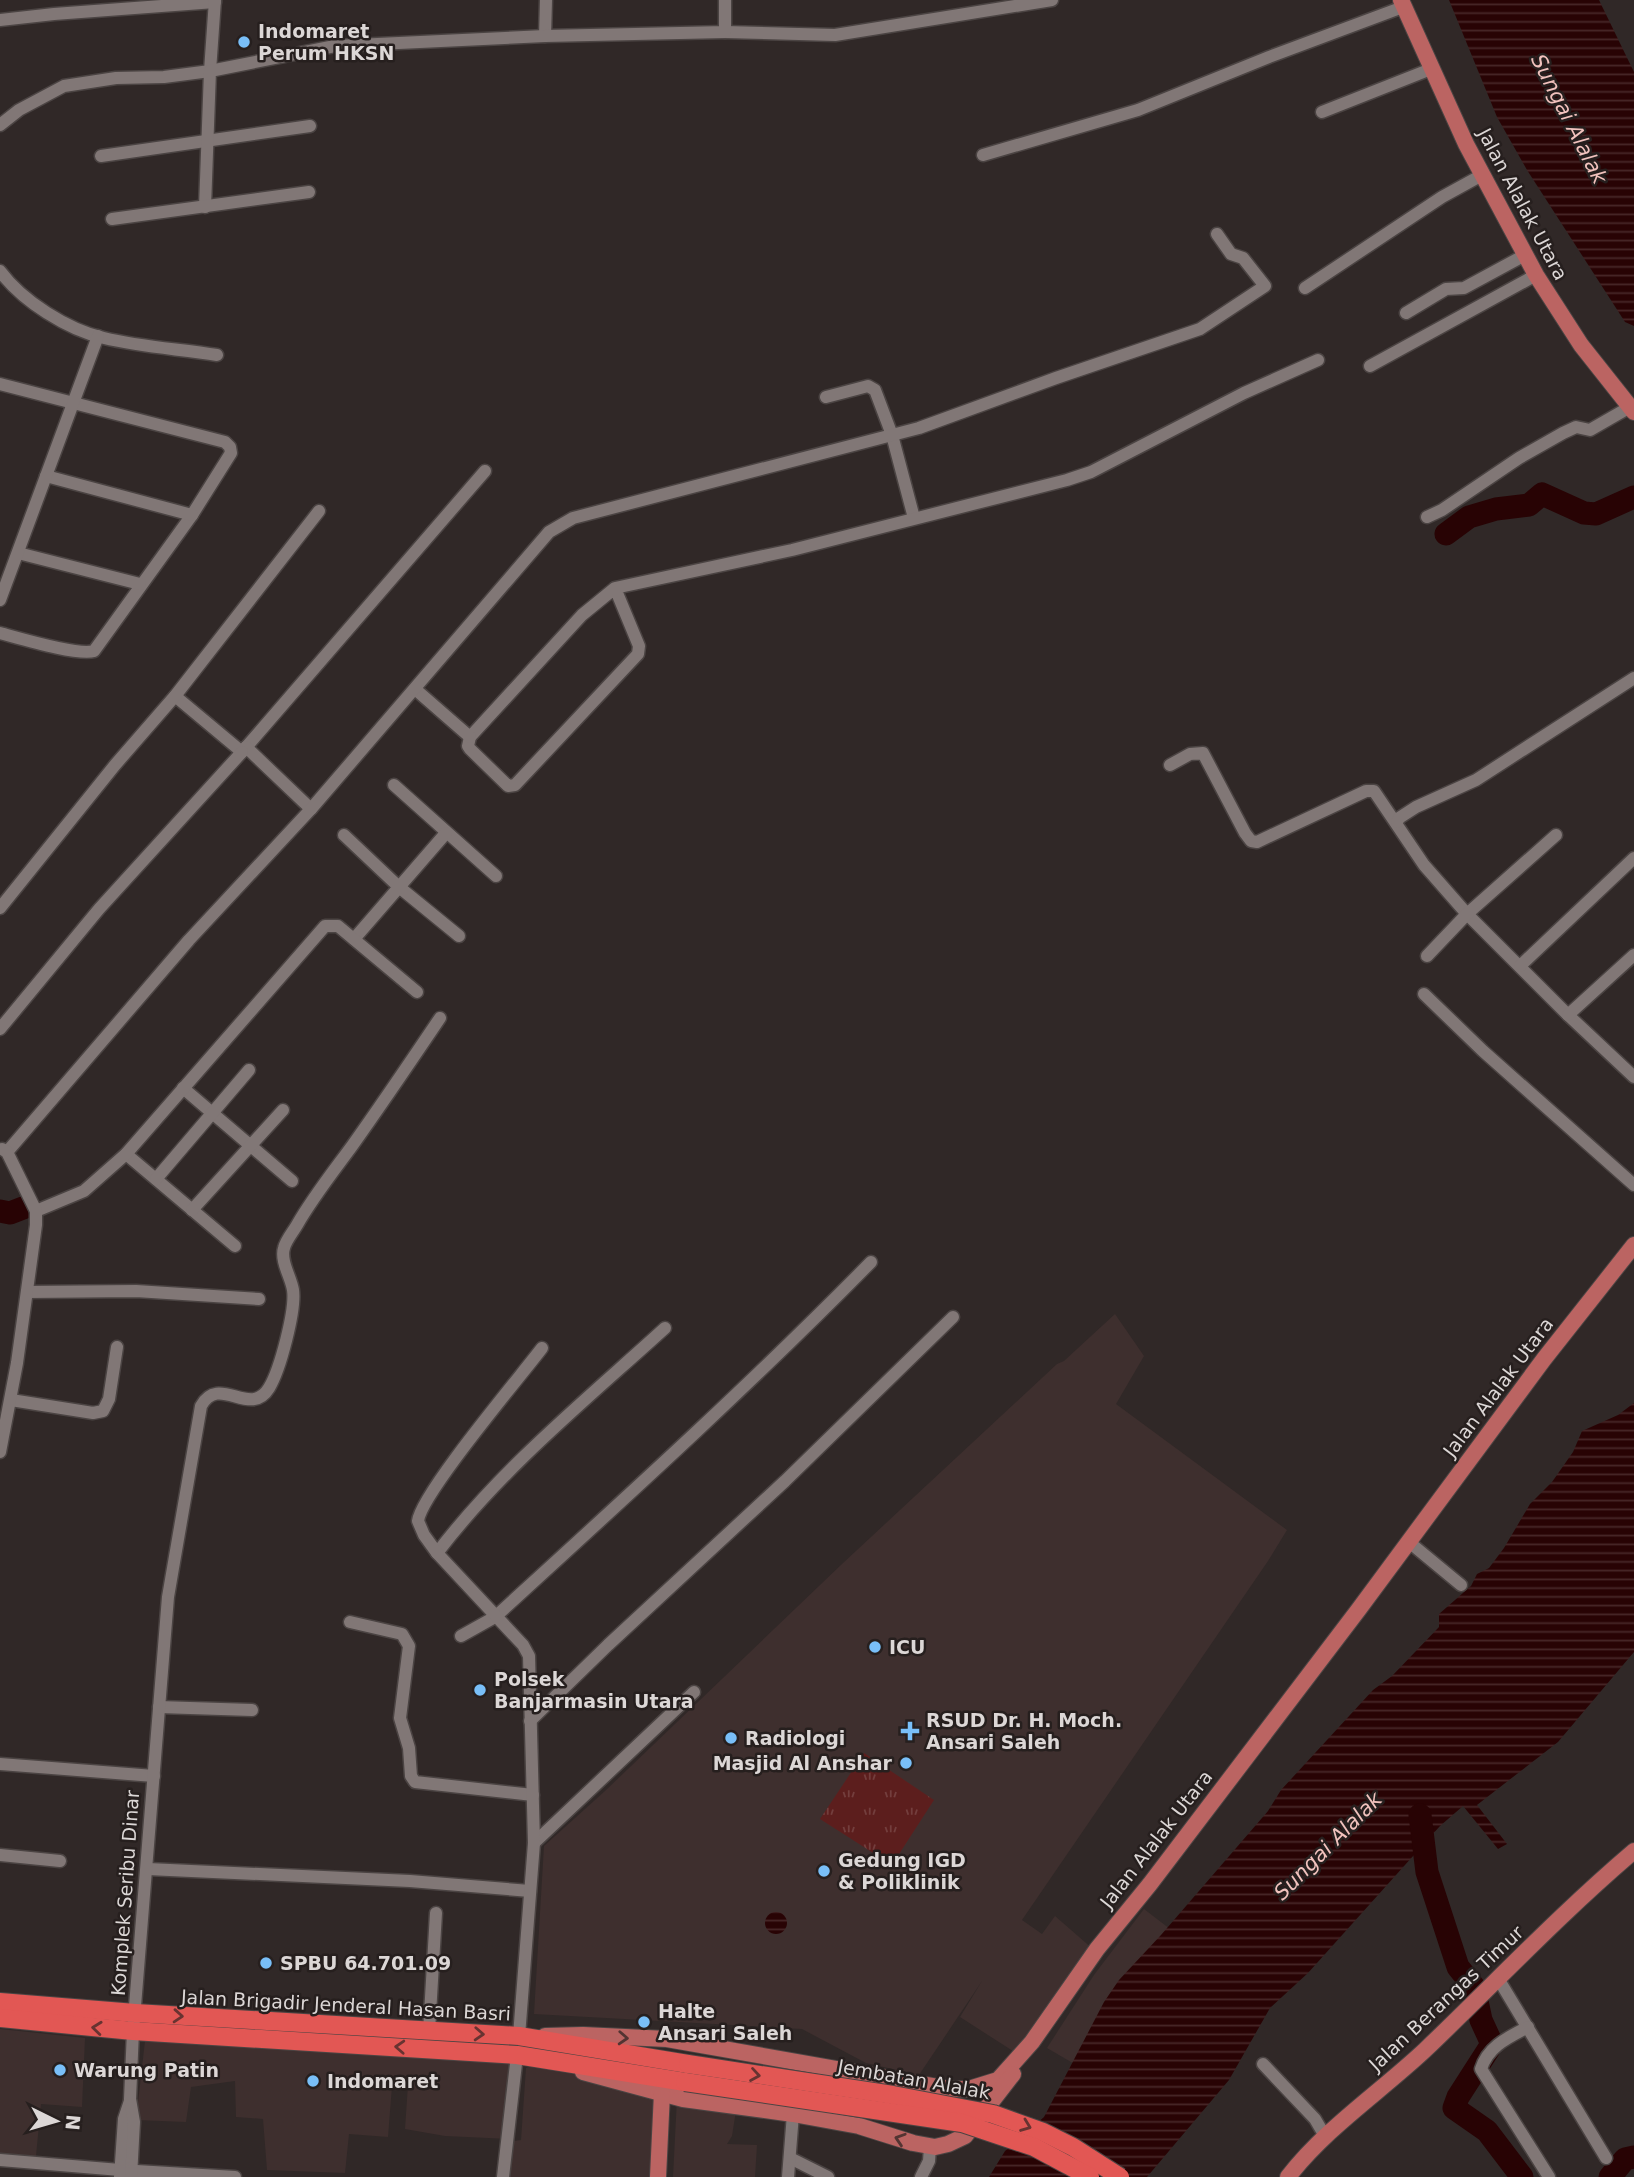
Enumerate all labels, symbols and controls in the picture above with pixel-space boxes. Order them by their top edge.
place label: Indomaret Perum HKSN [258,20,394,64]
marker: Indomaret Perum HKSN [236,34,252,50]
water label: Sungai Alalak [1526,50,1612,189]
street label: Jalan Alalak Utara [1473,124,1572,284]
street label: Jalan Alalak Utara [1438,1313,1558,1462]
place label: ICU [889,1636,925,1658]
marker: ICU [867,1639,883,1655]
place label: Polsek Banjarmasin Utara [494,1668,694,1712]
marker: Polsek Banjarmasin Utara [472,1682,488,1698]
place label: RSUD Dr. H. Moch. Ansari Saleh [926,1709,1122,1753]
marker: RSUD Dr. H. Moch. Ansari Saleh [900,1721,920,1741]
place label: Radiologi [745,1727,845,1749]
marker: Radiologi [723,1730,739,1746]
place label: Masjid Al Anshar [713,1752,893,1774]
marker: Masjid Al Anshar [898,1755,914,1771]
street label: Jalan Alalak Utara [1095,1766,1217,1913]
water label: Sungai Alalak [1269,1787,1387,1905]
street label: Komplek Seribu Dinar [107,1789,143,1997]
place label: Gedung IGD & Poliklinik [838,1849,966,1893]
marker: Gedung IGD & Poliklinik [816,1863,832,1879]
street label: Jalan Berangas Timur [1364,1921,1528,2076]
place label: SPBU 64.701.09 [280,1952,451,1974]
marker: SPBU 64.701.09 [258,1955,274,1971]
street label: Jalan Brigadir Jenderal Hasan Basri [179,1985,512,2025]
place label: Halte Ansari Saleh [658,2000,792,2044]
one-way arrow [173,2008,184,2023]
marker: Halte Ansari Saleh [636,2014,652,2030]
one-way arrow [91,2020,103,2035]
one-way arrow [474,2026,485,2041]
one-way arrow [617,2030,628,2045]
one-way arrow [394,2040,405,2055]
street label: Jembatan Alalak [835,2055,992,2103]
place label: Warung Patin [74,2059,219,2081]
marker: Warung Patin [52,2062,68,2078]
one-way arrow [749,2067,761,2082]
place label: Indomaret [327,2070,438,2092]
marker: Indomaret [305,2073,321,2089]
north arrow [21,2086,91,2156]
text: N [61,2114,85,2131]
one-way arrow [1020,2117,1032,2131]
one-way arrow [894,2133,906,2147]

